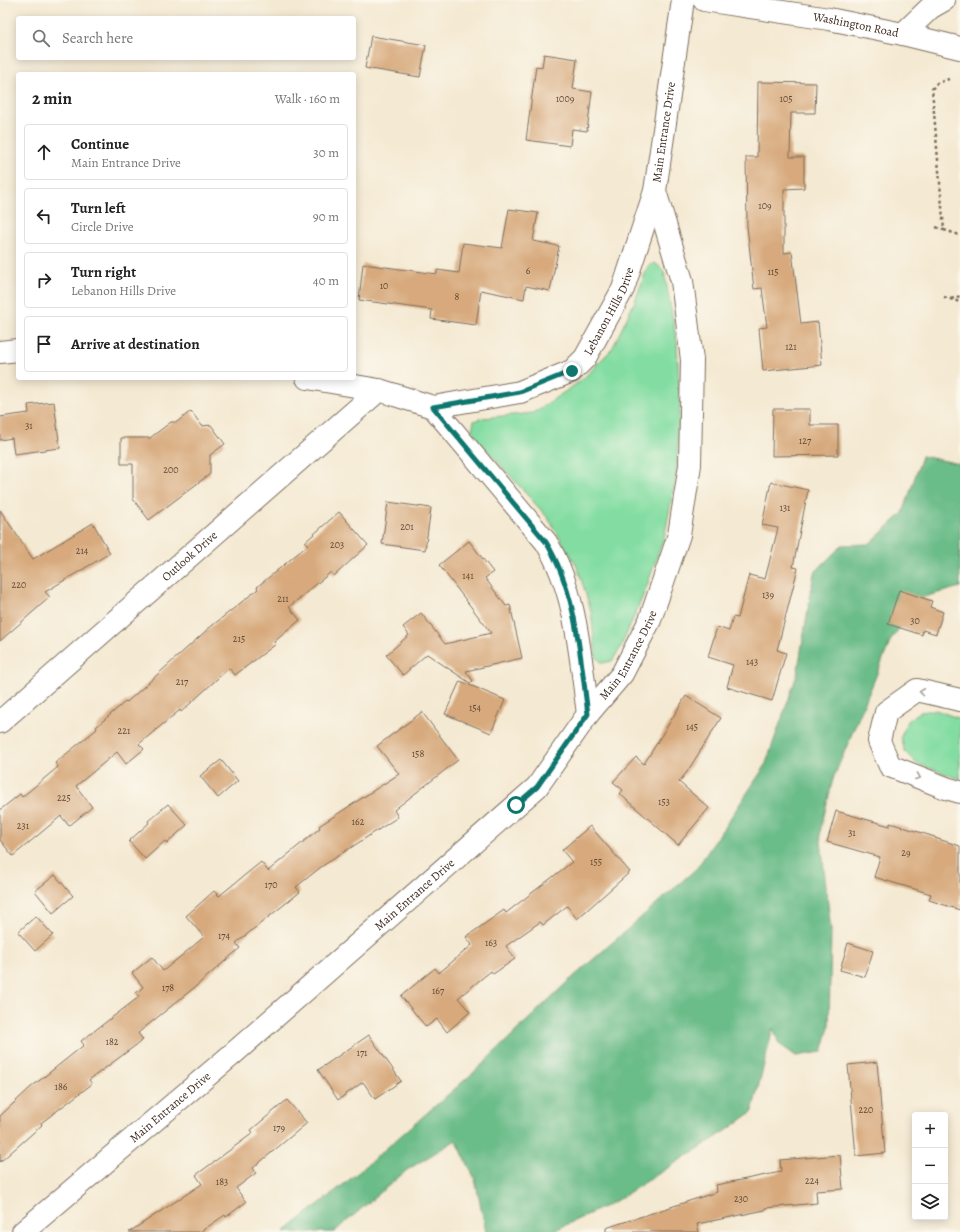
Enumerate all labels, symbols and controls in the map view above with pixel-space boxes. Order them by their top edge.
street label: Washington Road [811,9,901,41]
search box [16,16,356,60]
icon: search [30,27,52,49]
text: Search here [62,28,133,48]
street label: Main Entrance Drive [648,81,679,184]
text: 2 min [32,87,72,110]
text: Walk · 160 m [275,90,340,107]
house number: 1009 [556,92,575,105]
house number: 105 [779,92,793,105]
text: Continue [71,134,129,154]
icon: ahead [33,141,55,163]
text: 30 m [313,144,339,161]
text: Main Entrance Drive [71,154,181,171]
text: Turn left [71,198,126,218]
house number: 109 [758,199,772,212]
icon: left [33,205,55,227]
text: 90 m [313,208,339,225]
text: Circle Drive [71,218,134,235]
text: Turn right [71,262,136,282]
house number: 6 [526,264,531,277]
street label: Lebanon Hills Drive [580,265,638,358]
house number: 115 [767,265,779,278]
icon: right [33,269,55,291]
text: 40 m [313,272,339,289]
house number: 10 [380,279,388,292]
text: Lebanon Hills Drive [71,282,176,299]
house number: 8 [455,290,460,303]
icon: arrive [33,333,55,355]
text: Arrive at destination [71,334,200,354]
house number: 121 [785,340,797,353]
route end [563,362,581,380]
house number: 31 [25,419,33,432]
house number: 127 [799,434,812,447]
house number: 200 [163,463,179,476]
house number: 131 [780,501,791,514]
house number: 201 [400,520,414,533]
street label: Outlook Drive [158,527,221,585]
house number: 203 [330,538,344,551]
house number: 214 [76,544,89,557]
house number: 141 [462,569,474,582]
house number: 220 [12,578,26,591]
house number: 139 [762,588,775,601]
house number: 211 [277,592,289,605]
street label: Main Entrance Drive [596,608,661,703]
house number: 30 [910,614,920,627]
house number: 215 [233,632,245,645]
house number: 143 [746,655,758,668]
house number: 217 [176,675,189,688]
one-way arrow [919,688,925,697]
house number: 154 [469,701,482,714]
house number: 145 [686,720,698,733]
house number: 221 [118,724,131,737]
house number: 158 [412,747,424,760]
one-way arrow [914,772,921,780]
house number: 225 [57,791,71,804]
house number: 153 [658,795,670,808]
route start [507,796,525,814]
house number: 162 [352,815,365,828]
house number: 231 [17,819,30,832]
house number: 31 [848,826,856,839]
house number: 29 [901,846,911,859]
street label: Main Entrance Drive [371,855,458,934]
house number: 155 [590,855,602,868]
house number: 170 [265,878,277,891]
house number: 174 [218,929,231,942]
house number: 163 [485,936,497,949]
house number: 178 [162,981,174,994]
house number: 167 [432,984,445,997]
house number: 182 [105,1035,119,1048]
house number: 171 [356,1046,368,1059]
street label: Main Entrance Drive [126,1068,214,1146]
house number: 186 [55,1080,68,1093]
house number: 220 [859,1103,873,1116]
map controls [912,1112,948,1220]
button: + [912,1112,948,1148]
house number: 179 [273,1121,286,1134]
button: − [912,1148,948,1184]
house number: 224 [805,1174,819,1187]
house number: 183 [216,1175,228,1188]
button: layers [912,1184,948,1220]
house number: 230 [734,1192,748,1205]

